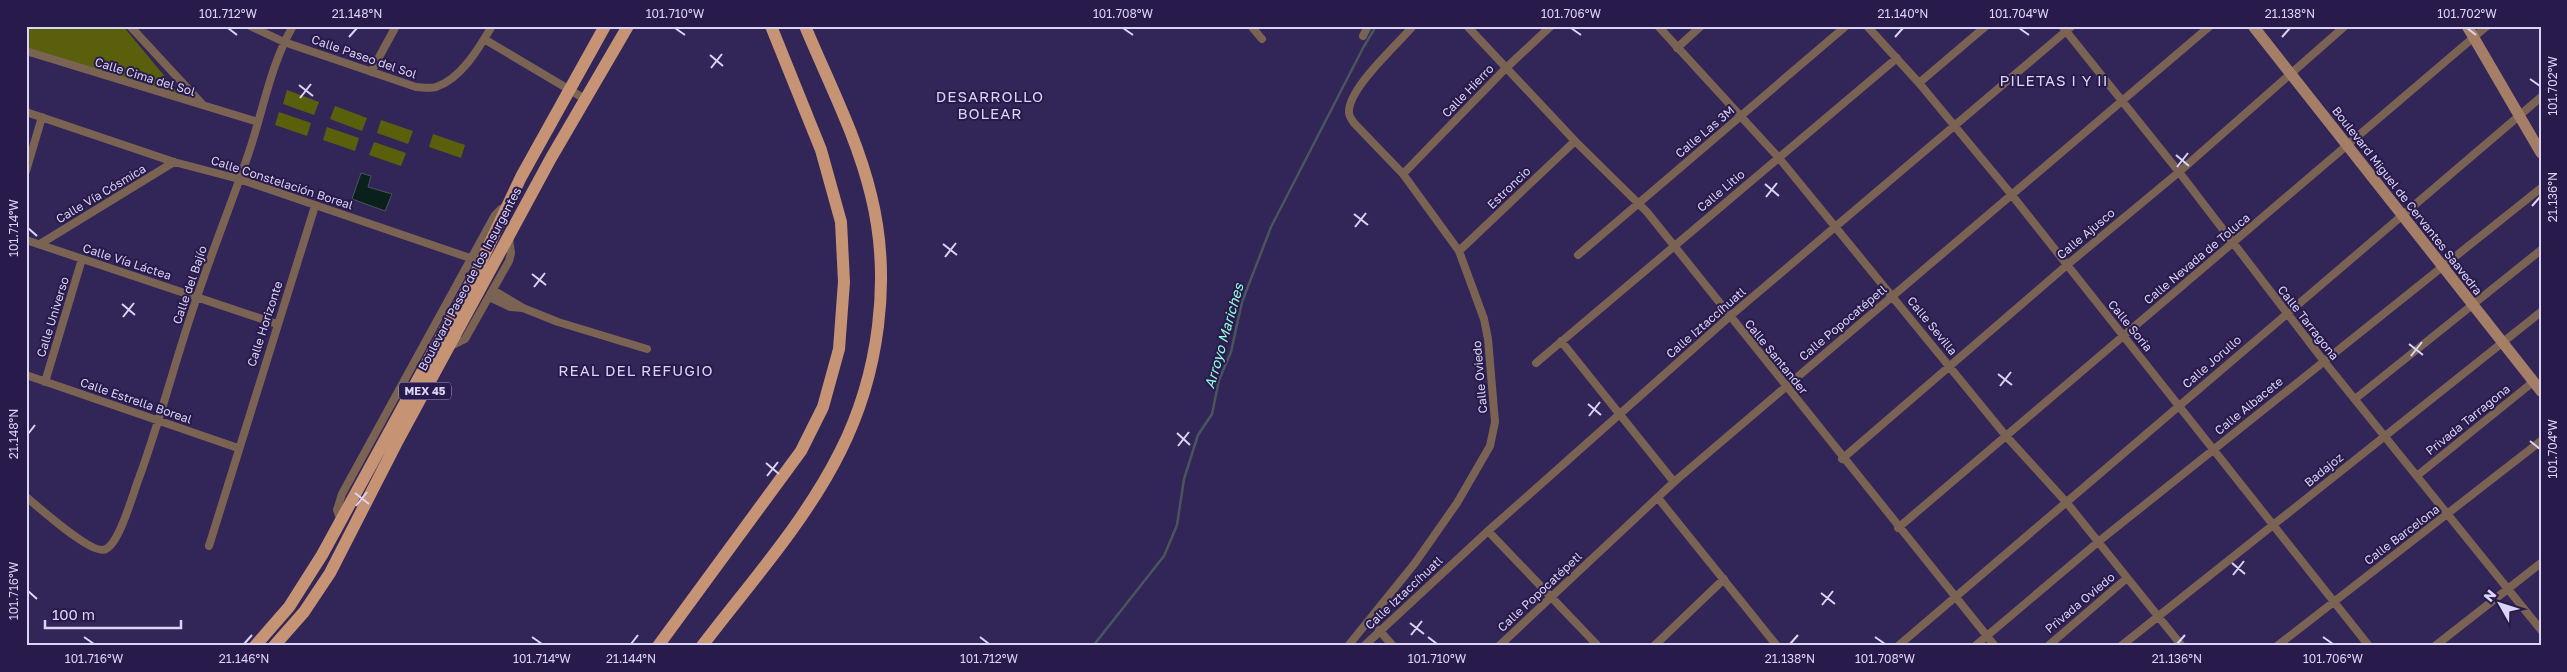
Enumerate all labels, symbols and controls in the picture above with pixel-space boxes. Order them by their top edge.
text: 101.712°W [199,6,257,21]
text: 21.148°N [332,6,382,21]
text: 101.710°W [646,6,705,21]
text: 101.708°W [1093,6,1153,21]
text: 101.706°W [1541,6,1601,21]
text: 21.140°N [1878,6,1928,21]
text: 101.704°W [1989,6,2049,21]
text: 21.138°N [2265,6,2315,21]
text: 101.702°W [2437,6,2497,21]
street label: Calle Paseo del Sol [310,31,419,82]
street label: Calle Cima del Sol [93,54,197,99]
text: 101.702°W [2545,56,2560,116]
street label: Calle Hierro [1439,61,1497,120]
district label: PILETAS I Y II [2000,71,2108,89]
district label: DESARROLLO BOLEAR [936,87,1044,122]
street label: Calle Las 3M [1672,102,1737,161]
street label: Boulevard Miguel de Cervantes Saavedra [2329,103,2486,298]
street label: Calle Constelación Boreal [209,152,355,213]
street label: Calle Vía Cósmica [53,161,148,226]
street label: Estroncio [1484,163,1533,212]
street label: Calle Litio [1694,166,1748,215]
text: 21.136°N [2545,172,2560,222]
street label: Boulevard Paseo de los Insurgentes [415,184,524,373]
text: 101.714°W [6,199,21,257]
street label: Calle Ajusco [2054,205,2118,262]
street label: Calle Nevada de Toluca [2141,210,2253,307]
street label: Calle Vía Láctea [81,240,173,283]
street label: Calle del Bajío [169,244,210,326]
street label: Calle Universo [33,275,72,359]
street label: Calle Horizonte [244,279,285,368]
water label: Arroyo Mariches [1200,281,1247,390]
street label: Calle Popocatépetl [1796,281,1890,364]
street label: Calle Tarragona [2275,282,2342,363]
street label: Calle Iztaccíhuatl [1663,284,1749,361]
street label: Calle Sevilla [1904,293,1961,358]
street label: Calle Soria [2105,297,2156,355]
street label: Calle Santander [1742,316,1811,397]
street label: Calle Jorullo [2179,332,2244,391]
street label: Calle Oviedo [1469,340,1490,414]
district label: REAL DEL REFUGIO [558,361,714,379]
street label: Calle Albacete [2212,373,2286,438]
street label: Calle Estrella Boreal [78,374,194,427]
street label: Privada Tarragona [2423,381,2513,458]
road number: MEX 45 [399,382,451,400]
text: 21.148°N [6,409,21,459]
text: 101.704°W [2545,419,2560,479]
street label: Badajoz [2301,449,2346,490]
street label: Calle Barcelona [2361,501,2442,568]
street label: Calle Popocatépetl [1494,549,1585,635]
street label: Calle Iztaccíhuatl [1362,553,1446,632]
text: 101.716°W [6,561,21,620]
street label: Privada Oviedo [2042,569,2118,636]
north arrow [2474,580,2524,630]
text: N [2480,586,2499,605]
scale bar [45,597,181,629]
text: 100 m [52,605,95,623]
text: 101.716°W [65,651,124,666]
text: 21.146°N [219,651,269,666]
text: 101.714°W [513,651,571,666]
text: 21.144°N [606,651,656,666]
text: 101.712°W [960,651,1018,666]
text: 101.710°W [1408,651,1467,666]
text: 21.138°N [1765,651,1815,666]
text: 101.708°W [1855,651,1915,666]
text: 21.136°N [2152,651,2202,666]
text: 101.706°W [2303,651,2363,666]

